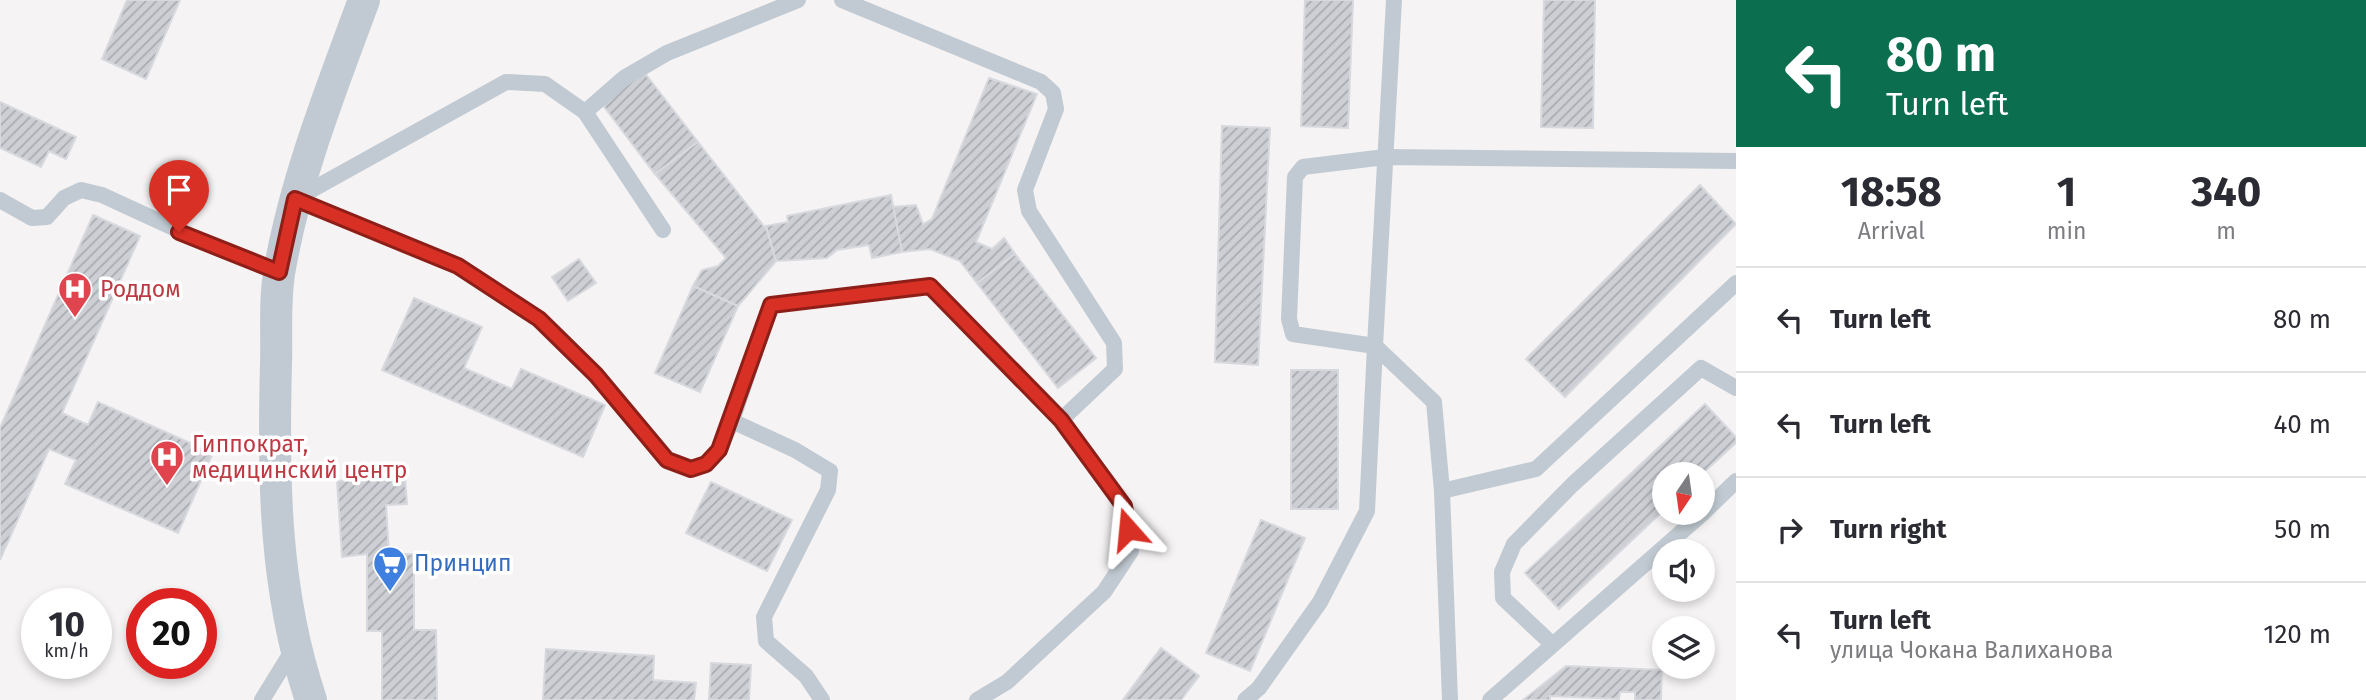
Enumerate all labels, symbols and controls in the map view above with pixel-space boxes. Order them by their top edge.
text: 80 m [1886,25,1996,84]
icon: left [1771,28,1862,119]
text: Turn left [1886,85,2008,123]
pin [149,160,209,232]
text: 18:58 [1841,167,1942,217]
text: 1 [2057,167,2076,217]
text: 340 [2191,167,2261,217]
icon: arrive [160,171,198,209]
text: Arrival [1858,217,1925,245]
text: min [2047,217,2086,245]
text: m [2216,217,2236,245]
hospital icon: Роддом [56,270,94,319]
place label: Роддом [100,275,181,303]
icon: left [1771,301,1809,339]
text: Turn left [1830,304,1931,335]
text: 80 m [2273,304,2331,335]
icon: left [1771,406,1809,444]
text: Turn left [1830,409,1931,440]
text: 40 m [2273,409,2331,440]
place label: Гиппократ, медицинский центр [192,430,407,484]
hospital icon: Гиппократ, медицинский центр [148,438,186,487]
north arrow [1652,462,1715,525]
map controls [1652,462,1715,679]
position arrow [1091,492,1165,566]
icon: right [1771,511,1809,549]
text: Turn right [1830,514,1947,545]
text: 50 m [2274,514,2331,545]
button: sound [1652,539,1715,602]
supermarket icon: Принцип [371,544,409,593]
place label: Принцип [414,549,511,577]
speed limit sign: 20 [126,588,217,679]
text: 10 [48,603,85,645]
text: Turn left [1830,605,1931,636]
button: layers [1652,616,1715,679]
icon: left [1771,616,1809,654]
text: 120 m [2263,619,2331,650]
text: улица Чокана Валиханова [1830,636,2113,664]
text: km/h [44,640,89,662]

